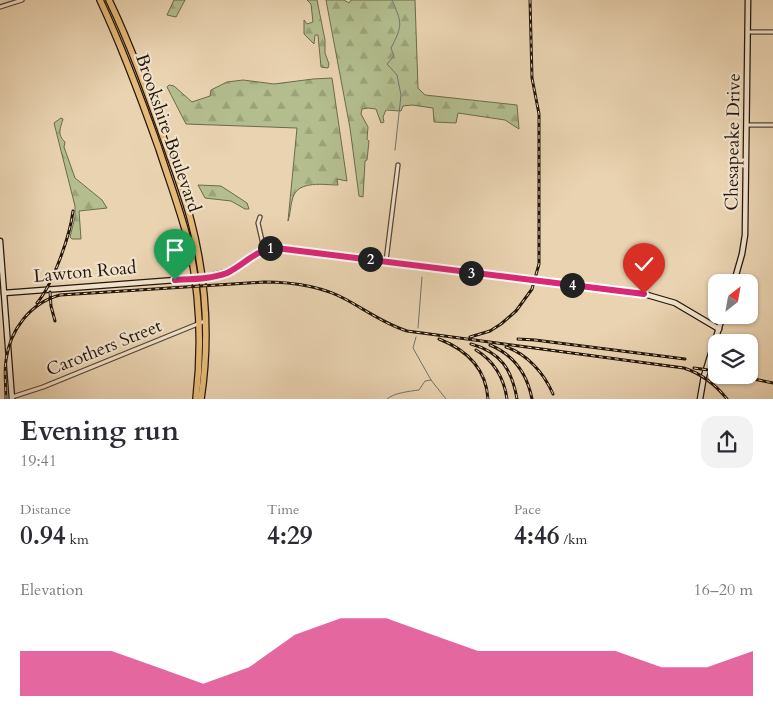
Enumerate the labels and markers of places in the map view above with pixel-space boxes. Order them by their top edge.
pin [154,229,196,280]
pin: 1 [258,236,282,260]
pin [623,243,665,294]
pin: 2 [358,246,382,272]
pin: 3 [458,260,484,286]
pin: 4 [560,272,584,298]

